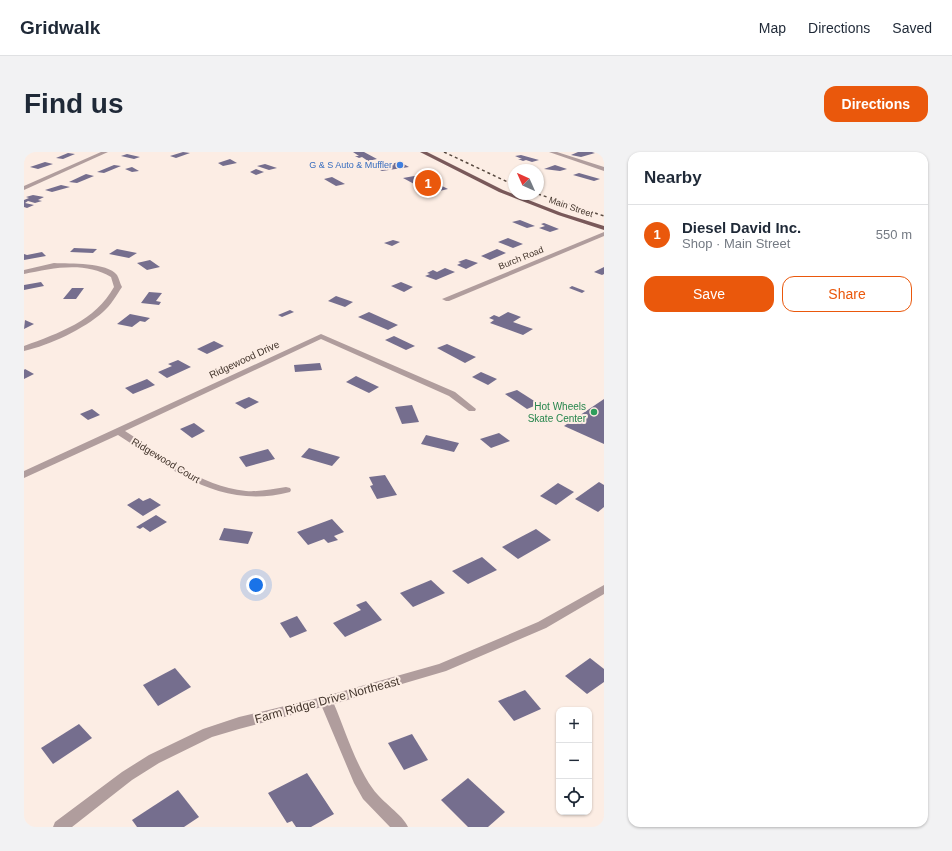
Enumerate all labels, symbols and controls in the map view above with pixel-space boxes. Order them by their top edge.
text: Gridwalk [20,17,100,38]
text: Map [759,20,786,36]
text: Directions [808,20,870,36]
text: Saved [892,20,932,36]
button: Directions [824,86,928,122]
text: Find us [24,88,124,119]
place label: G & S Auto & Muffler [309,160,392,170]
marker: G & S Auto & Muffler [395,160,405,170]
north arrow [508,164,544,200]
pin: 1 [415,168,441,198]
text: Nearby [644,168,702,187]
street label: Main Street [548,195,595,219]
text: Diesel David Inc. [682,219,801,236]
text: 1 [653,227,661,242]
text: 550 m [876,227,912,242]
text: Shop · Main Street [682,236,790,251]
street label: Burch Road [497,244,545,272]
button: Save [644,276,774,312]
button: Share [782,276,912,312]
street label: Ridgewood Drive [207,338,281,381]
place label: Hot Wheels Skate Center [528,401,587,424]
marker: Hot Wheels Skate Center [589,407,599,417]
street label: Ridgewood Court [130,436,202,485]
your location [246,575,266,595]
street label: Farm Ridge Drive Northeast [253,674,402,726]
map controls [556,707,592,815]
button: + [556,707,592,743]
button: − [556,743,592,779]
button: locate [556,779,592,815]

